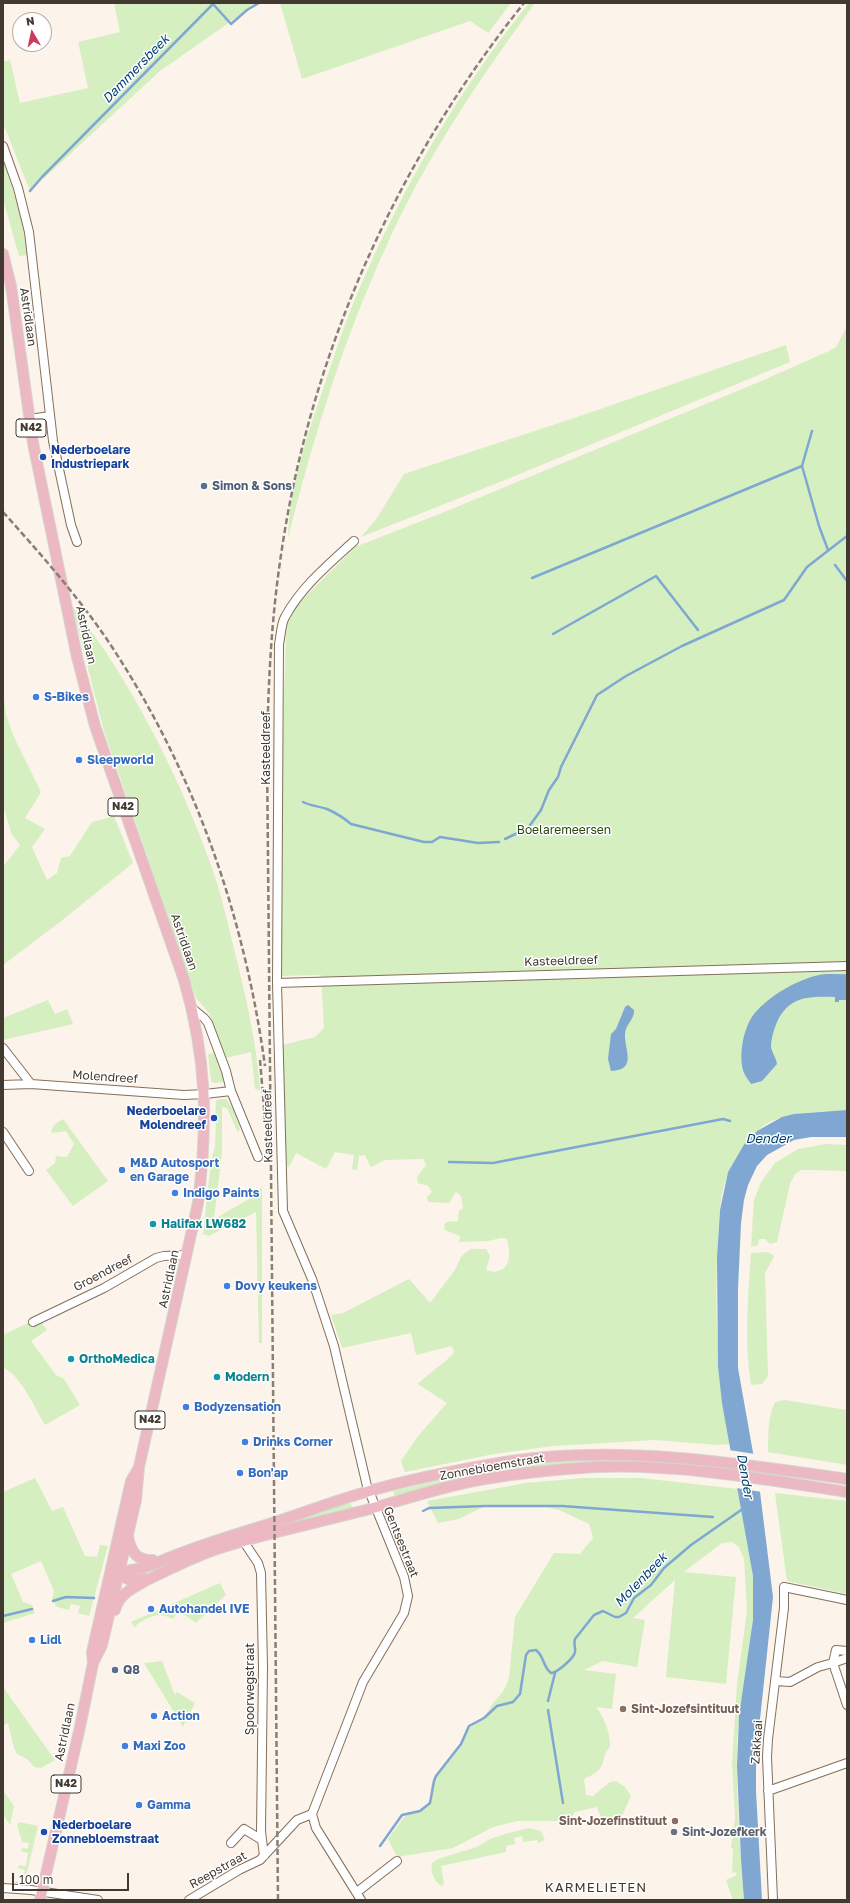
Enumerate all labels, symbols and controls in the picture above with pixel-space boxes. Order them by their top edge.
north arrow [12,12,52,52]
text: N [25,14,35,28]
water label: Dammersbeek [99,31,173,107]
street label: Astridlaan [17,287,39,347]
road number: N42 [16,419,46,437]
place label: Nederboelare Industriepark [51,443,131,471]
marker: Nederboelare Industriepark [38,452,48,462]
place label: Simon & Sons [212,479,292,493]
marker: Simon & Sons [199,481,209,491]
street label: Astridlaan [73,605,99,665]
place label: S-Bikes [44,690,89,704]
marker: S-Bikes [31,692,41,702]
street label: Kasteeldreef [259,711,273,785]
place label: Sleepworld [87,753,154,767]
marker: Sleepworld [74,755,84,765]
road number: N42 [108,798,138,816]
park label: Boelaremeersen [517,823,611,837]
street label: Astridlaan [168,912,200,972]
street label: Kasteeldreef [524,953,598,969]
street label: Molendreef [72,1068,138,1086]
street label: Kasteeldreef [260,1089,276,1163]
place label: Nederboelare Molendreef [126,1104,206,1132]
marker: Nederboelare Molendreef [209,1113,219,1123]
water label: Dender [745,1131,791,1147]
place label: M&D Autosport en Garage [130,1156,219,1184]
marker: M&D Autosport en Garage [117,1165,127,1175]
place label: Indigo Paints [183,1186,259,1200]
marker: Indigo Paints [170,1188,180,1198]
place label: Halifax LW682 [161,1217,246,1231]
marker: Halifax LW682 [148,1219,158,1229]
street label: Astridlaan [156,1249,182,1309]
street label: Groendreef [71,1251,135,1295]
place label: Dovy keukens [235,1279,317,1293]
marker: Dovy keukens [222,1281,232,1291]
place label: OrthoMedica [79,1352,155,1366]
marker: OrthoMedica [66,1354,76,1364]
place label: Modern [225,1370,269,1384]
marker: Modern [212,1372,222,1382]
place label: Bodyzensation [194,1400,281,1414]
marker: Bodyzensation [181,1402,191,1412]
road number: N42 [135,1411,165,1429]
place label: Drinks Corner [253,1435,333,1449]
marker: Drinks Corner [240,1437,250,1447]
street label: Zonnebloemstraat [439,1451,545,1483]
water label: Dender [733,1452,757,1500]
place label: Bon'ap [248,1466,288,1480]
marker: Bon'ap [235,1468,245,1478]
street label: Gentsestraat [380,1505,422,1579]
water label: Molenbeek [611,1550,671,1610]
place label: Autohandel IVE [159,1602,250,1616]
marker: Autohandel IVE [146,1604,156,1614]
place label: Lidl [40,1633,62,1647]
marker: Lidl [27,1635,37,1645]
street label: Spoorwegstraat [243,1643,257,1735]
place label: Q8 [123,1663,140,1677]
marker: Q8 [110,1665,120,1675]
street label: Astridlaan [52,1702,78,1762]
place label: Sint-Jozefsintituut [631,1702,739,1716]
marker: Sint-Jozefsintituut [618,1704,628,1714]
place label: Action [162,1709,200,1723]
marker: Action [149,1711,159,1721]
street label: Zakkaai [748,1719,766,1765]
place label: Maxi Zoo [133,1739,186,1753]
marker: Maxi Zoo [120,1741,130,1751]
road number: N42 [51,1775,81,1793]
place label: Gamma [147,1798,191,1812]
marker: Gamma [134,1800,144,1810]
place label: Sint-Jozefinstituut [559,1814,667,1828]
marker: Sint-Jozefinstituut [670,1816,680,1826]
place label: Nederboelare Zonnebloemstraat [52,1818,159,1846]
place label: Sint-Jozefkerk [682,1825,767,1839]
marker: Nederboelare Zonnebloemstraat [39,1827,49,1837]
marker: Sint-Jozefkerk [669,1827,679,1837]
street label: Reepstraat [187,1848,249,1892]
scale bar [14,1865,131,1891]
text: 100 m [19,1872,53,1887]
district label: KARMELIETEN [545,1880,647,1896]

